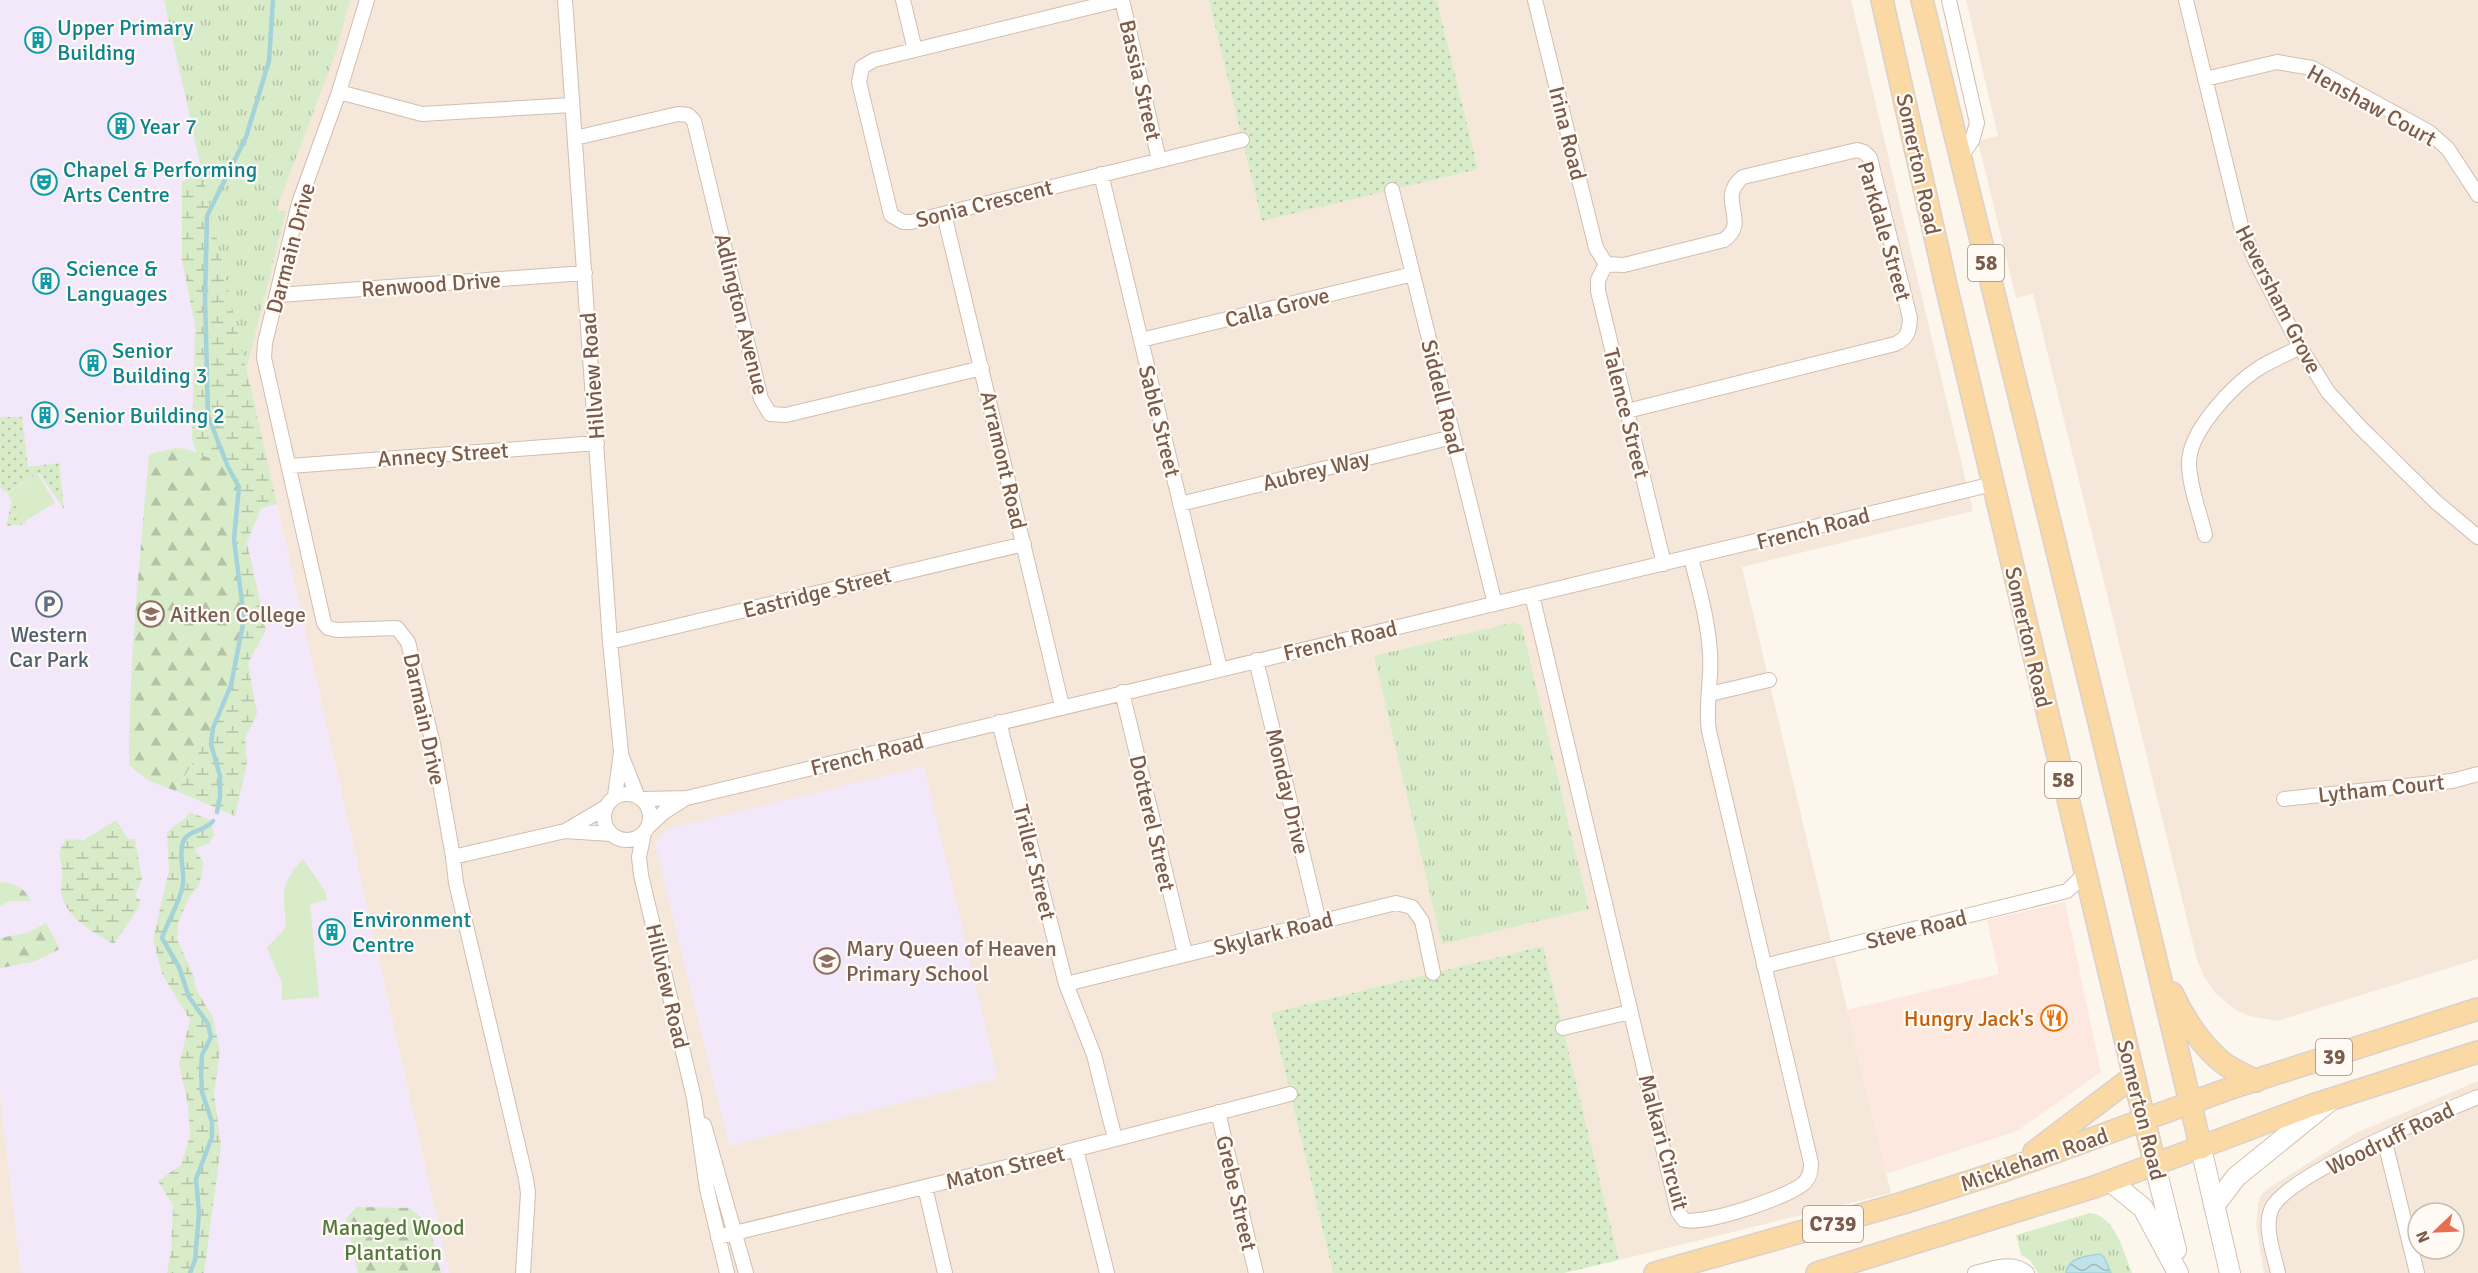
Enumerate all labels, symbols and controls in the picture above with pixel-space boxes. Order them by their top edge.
place label: Upper Primary Building [57,14,194,66]
street label: Bassia Street [1114,17,1168,143]
building icon: Upper Primary Building [23,25,53,55]
street label: Henshaw Court [2302,59,2442,152]
street label: Irina Road [1543,83,1592,183]
street label: Somerton Road [1890,91,1947,237]
building icon: Year 7 [106,111,136,141]
place label: Year 7 [140,113,197,140]
place label: Chapel & Performing Arts Centre [63,156,257,208]
street label: Parkdale Street [1852,158,1917,304]
theatre icon: Chapel & Performing Arts Centre [29,167,59,197]
street label: Sonia Crescent [913,173,1056,234]
street label: Darmain Drive [260,180,321,316]
street label: Heversham Grove [2229,220,2328,378]
street label: Adlington Avenue [708,231,775,398]
road number: 58 [1968,245,2004,281]
place label: Science & Languages [66,255,167,307]
building icon: Science & Languages [31,266,61,296]
street label: Renwood Drive [360,266,502,303]
street label: Calla Grove [1222,281,1332,334]
street label: Hillview Road [575,311,610,441]
place label: Senior Building 3 [112,337,207,389]
street label: Siddell Road [1415,337,1470,457]
street label: Talence Street [1597,345,1656,481]
building icon: Senior Building 3 [78,348,108,378]
street label: Sable Street [1133,362,1187,480]
street label: Arramont Road [974,388,1033,532]
building icon: Senior Building 2 [30,400,60,430]
place label: Senior Building 2 [64,402,225,429]
street label: Annecy Street [377,436,510,473]
street label: Aubrey Way [1260,444,1373,497]
street label: French Road [1754,501,1873,556]
street label: Eastridge Street [740,561,894,624]
street label: Somerton Road [1999,564,2058,710]
parking icon: Western Car Park [34,589,64,619]
school or university icon: Aitken College [136,599,166,629]
place label: Aitken College [170,601,306,628]
street label: French Road [1281,614,1400,667]
place label: Western Car Park [9,621,89,673]
street label: Darmain Drive [397,651,452,787]
street label: Monday Drive [1260,726,1315,857]
street label: French Road [808,727,927,782]
street label: Dotterel Street [1124,752,1181,894]
road number: 58 [2045,762,2081,798]
street label: Lytham Court [2316,768,2446,809]
street label: Triller Street [1007,802,1062,923]
street label: Steve Road [1863,904,1969,955]
place label: Environment Centre [352,906,472,958]
street label: Skylark Road [1211,906,1336,961]
building icon: Environment Centre [317,917,347,947]
street label: Hillview Road [640,921,695,1051]
place label: Mary Queen of Heaven Primary School [846,935,1057,987]
school or university icon: Mary Queen of Heaven Primary School [812,946,842,976]
restaurant icon: Hungry Jack's [2039,1003,2069,1033]
place label: Hungry Jack's [1904,1005,2034,1032]
street label: Somerton Road [2111,1037,2172,1183]
road number: 39 [2316,1039,2352,1075]
street label: Malkari Circuit [1632,1071,1695,1213]
street label: Woodruff Road [2322,1096,2458,1181]
street label: Mickleham Road [1957,1122,2112,1197]
street label: Grebe Street [1210,1133,1263,1254]
street label: Maton Street [943,1140,1068,1195]
north arrow [2406,1201,2466,1261]
road number: C739 [1803,1206,1863,1242]
park label: Managed Wood Plantation [321,1214,465,1266]
text: N [2412,1227,2434,1246]

